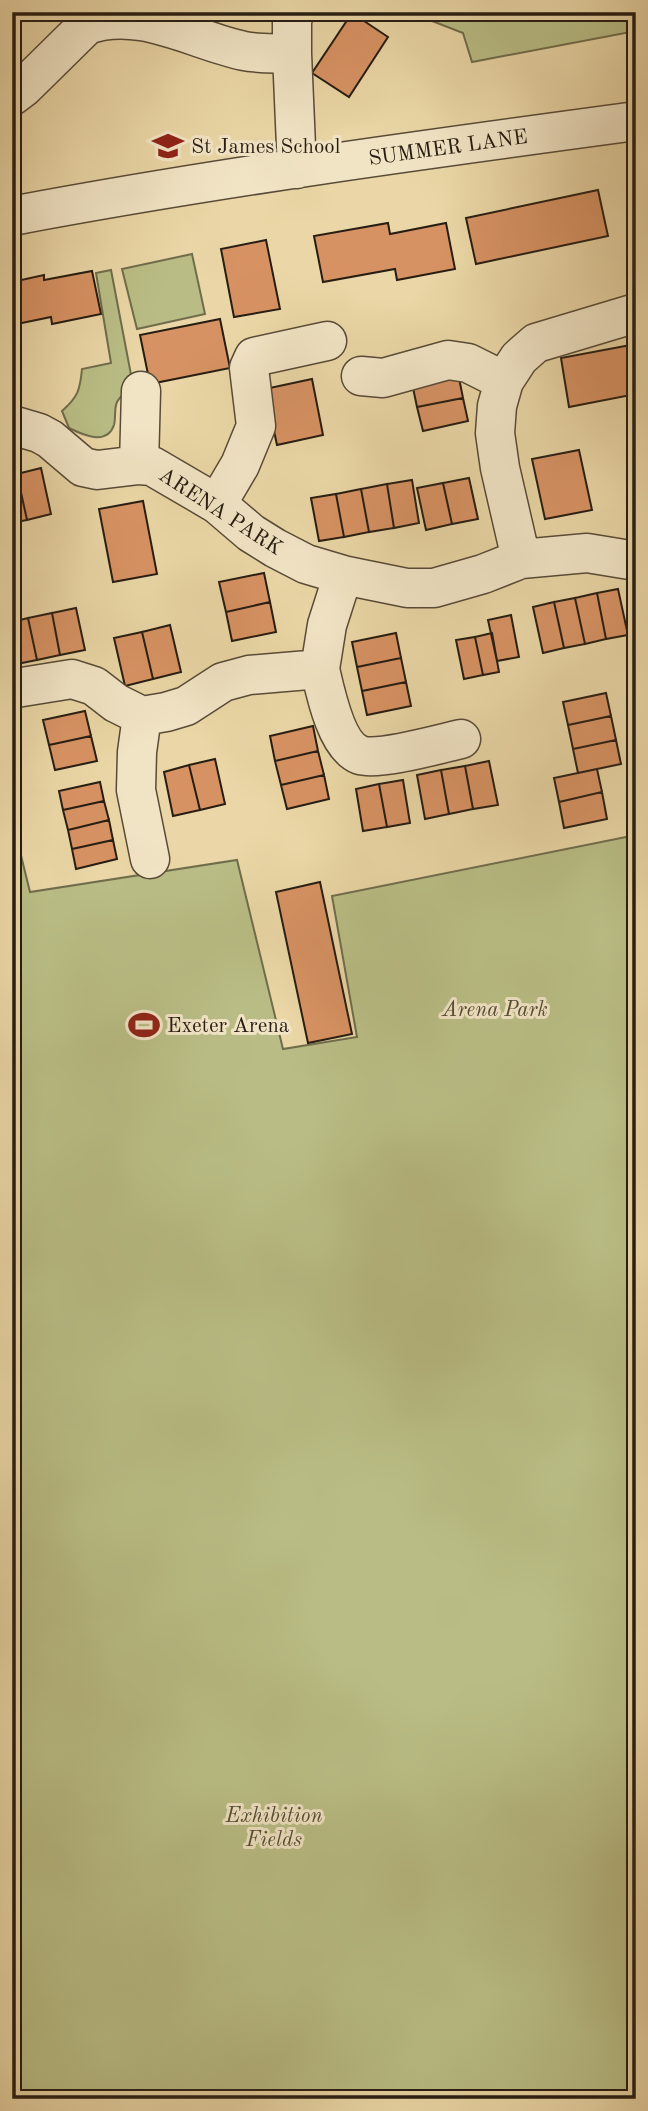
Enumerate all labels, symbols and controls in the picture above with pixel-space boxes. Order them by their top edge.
street label: SUMMER LANE [367,127,529,170]
school or university icon: St James School [151,129,185,163]
place label: St James School [191,137,341,158]
street label: ARENA PARK [155,465,286,560]
park label: Arena Park [441,1000,548,1021]
sports icon: Exeter Arena [127,1008,161,1042]
place label: Exeter Arena [167,1016,289,1037]
park label: Exhibition Fields [225,1806,322,1851]

